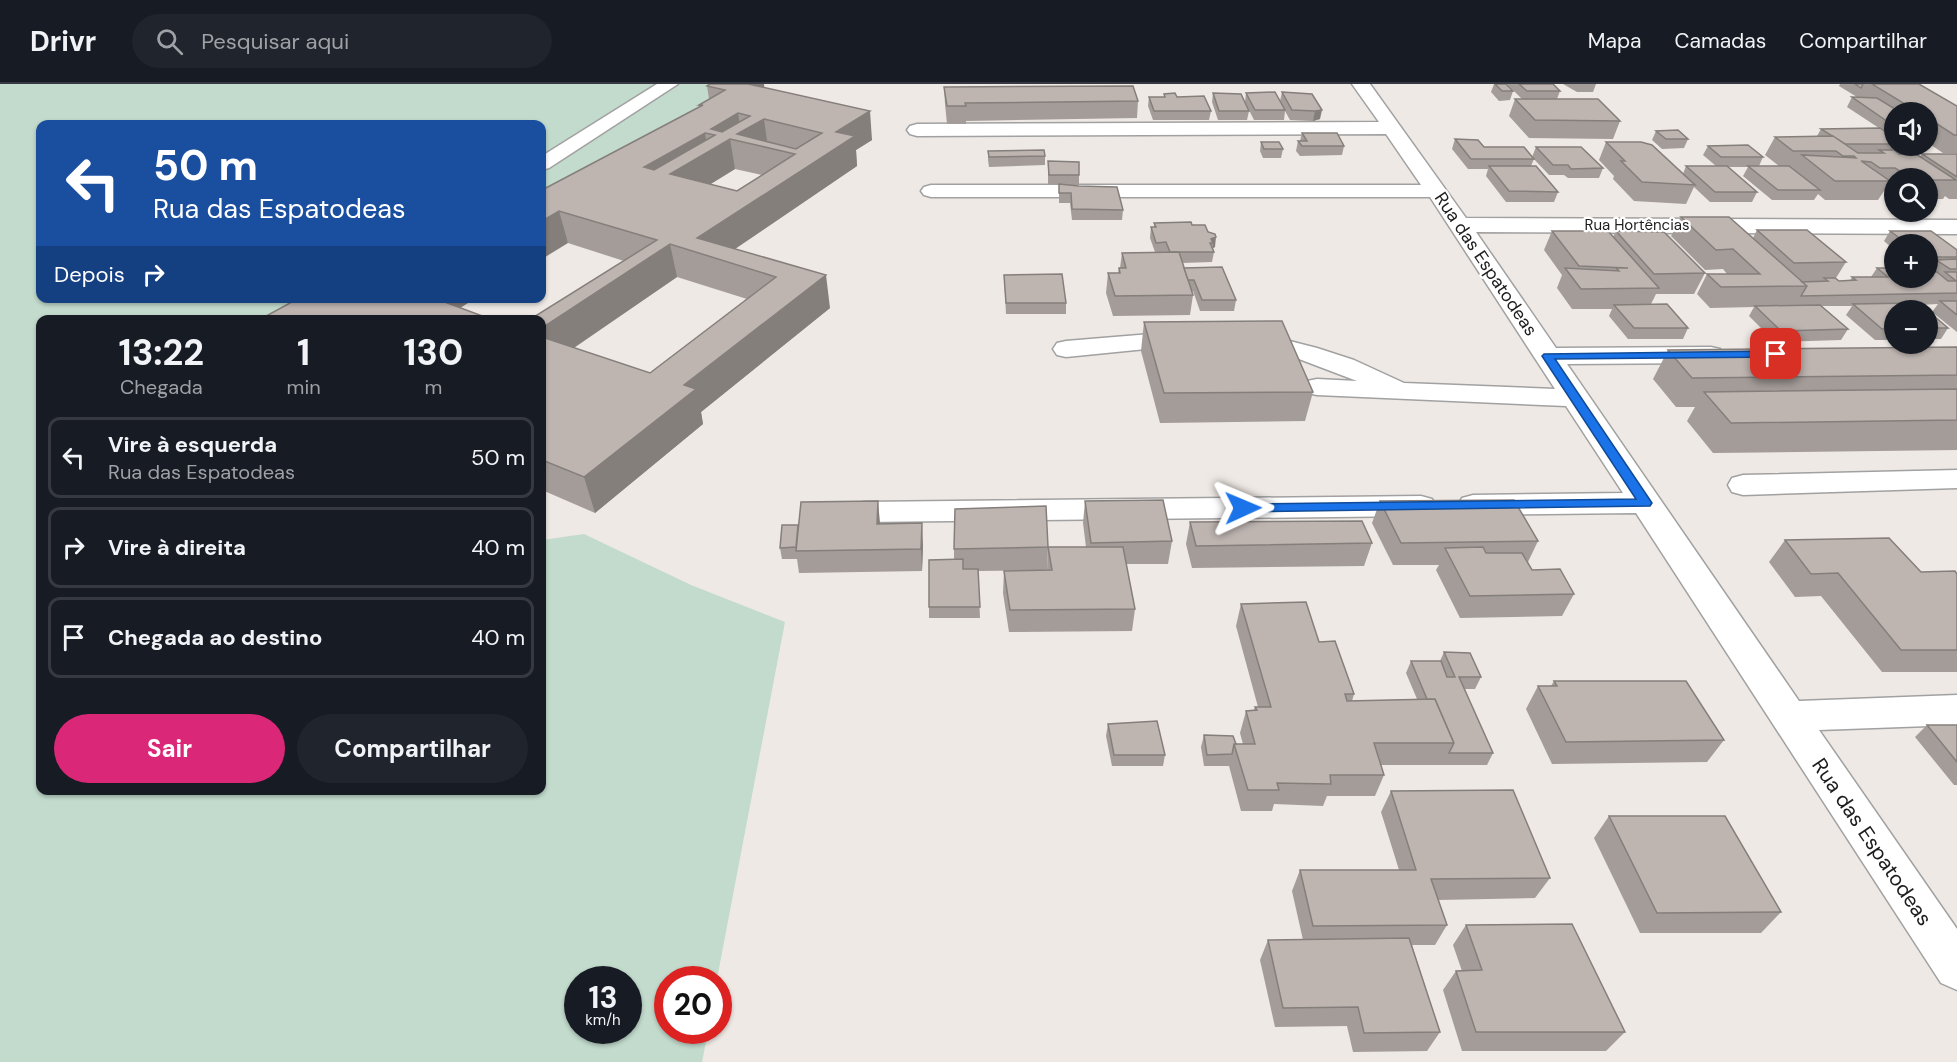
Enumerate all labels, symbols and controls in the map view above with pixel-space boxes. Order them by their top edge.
search box [132,14,552,68]
text: Drivr [30,23,96,60]
icon: search [153,25,186,58]
text: Pesquisar aqui [201,27,349,56]
text: Mapa [1588,27,1641,55]
text: Camadas [1674,27,1766,55]
text: Compartilhar [1799,27,1927,55]
map controls [1884,102,1938,354]
button: sound [1884,102,1938,156]
text: 50 m [153,138,258,193]
icon: left [54,144,132,222]
button: search [1884,168,1938,222]
street label: Rua das Espatodeas [1429,188,1543,340]
text: Rua das Espatodeas [153,191,405,226]
street label: Rua Hortências [1585,215,1690,235]
button: + [1884,234,1938,288]
icon: right [137,258,170,291]
text: Depois [54,260,125,289]
button: − [1884,300,1938,354]
pin [1750,328,1801,379]
text: 13:22 [119,329,204,376]
text: 1 [297,329,310,376]
text: 130 [403,329,463,376]
icon: arrive [1759,337,1792,370]
text: Chegada [120,374,203,400]
text: min [287,374,321,400]
text: m [424,374,442,400]
text: Vire à esquerda [108,430,277,459]
icon: left [57,441,90,474]
text: 50 m [471,443,525,472]
text: Rua das Espatodeas [108,459,295,485]
position arrow [1211,476,1275,540]
icon: right [57,531,90,564]
text: Vire à direita [108,533,246,562]
text: 40 m [471,533,525,562]
icon: arrive [57,621,90,654]
text: Chegada ao destino [108,623,322,652]
text: 40 m [471,623,525,652]
button: Sair [54,714,285,783]
button: Compartilhar [297,714,528,783]
street label: Rua das Espatodeas [1805,753,1939,931]
speed limit sign: 20 [654,966,732,1044]
text: 13 [588,978,618,1017]
text: km/h [585,1010,621,1030]

